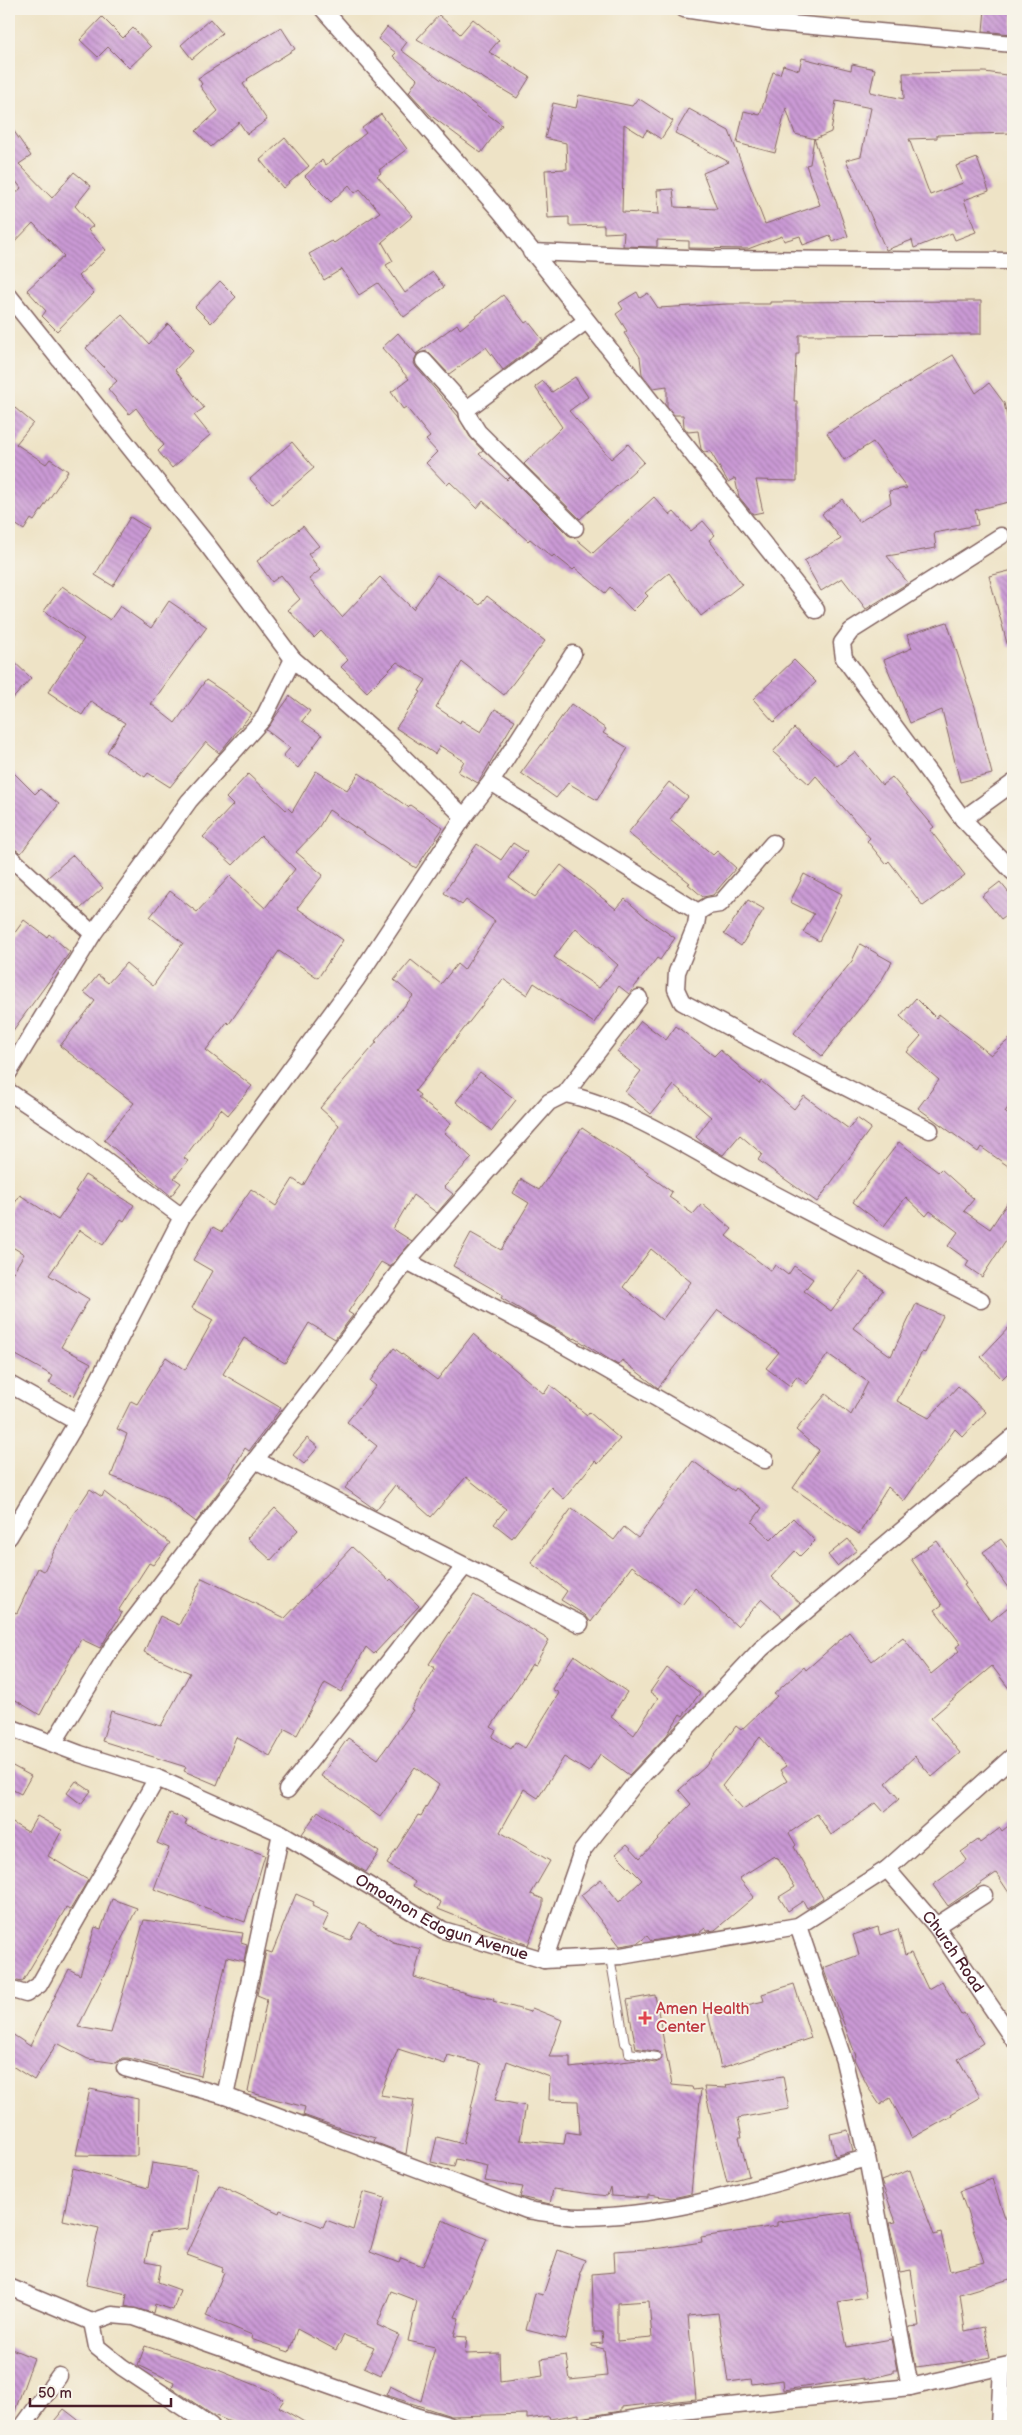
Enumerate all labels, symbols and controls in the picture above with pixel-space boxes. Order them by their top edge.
street label: Omoanon Edogun Avenue [352,1870,531,1964]
street label: Church Road [918,1907,988,1996]
place label: Amen Health Center [656,2000,750,2037]
marker: Amen Health Center [638,2011,652,2025]
scale bar [30,2375,171,2407]
text: 50 m [38,2384,72,2403]

